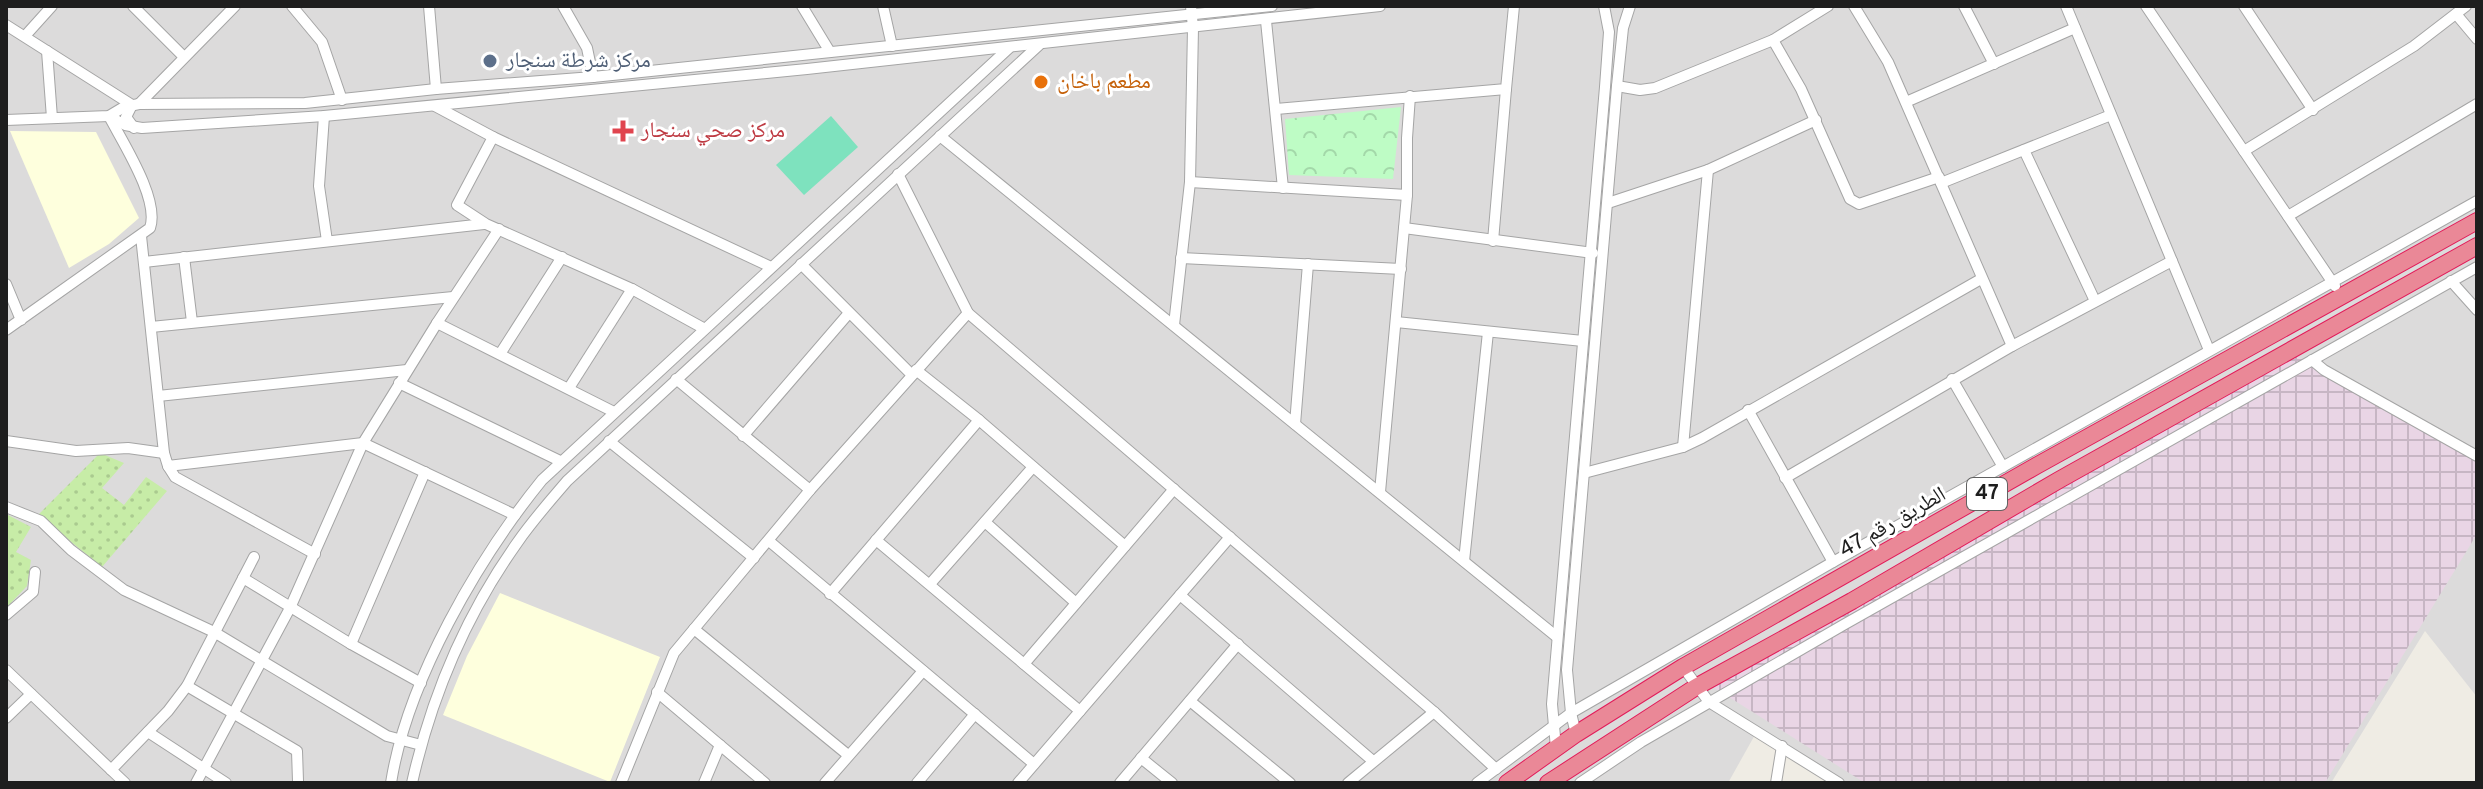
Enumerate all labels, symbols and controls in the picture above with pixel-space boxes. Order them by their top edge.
place label: مركز شرطة سنجار [505,48,651,75]
marker: مركز شرطة سنجار [481,52,499,70]
place label: مطعم باخان [1057,69,1151,96]
marker: مطعم باخان [1032,73,1050,91]
place label: مركز صحي سنجار [640,118,785,146]
marker: مركز صحي سنجار [612,120,634,142]
road number: 47 [1967,478,2007,510]
street label: الطريق رقم 47 [1835,482,1951,564]

